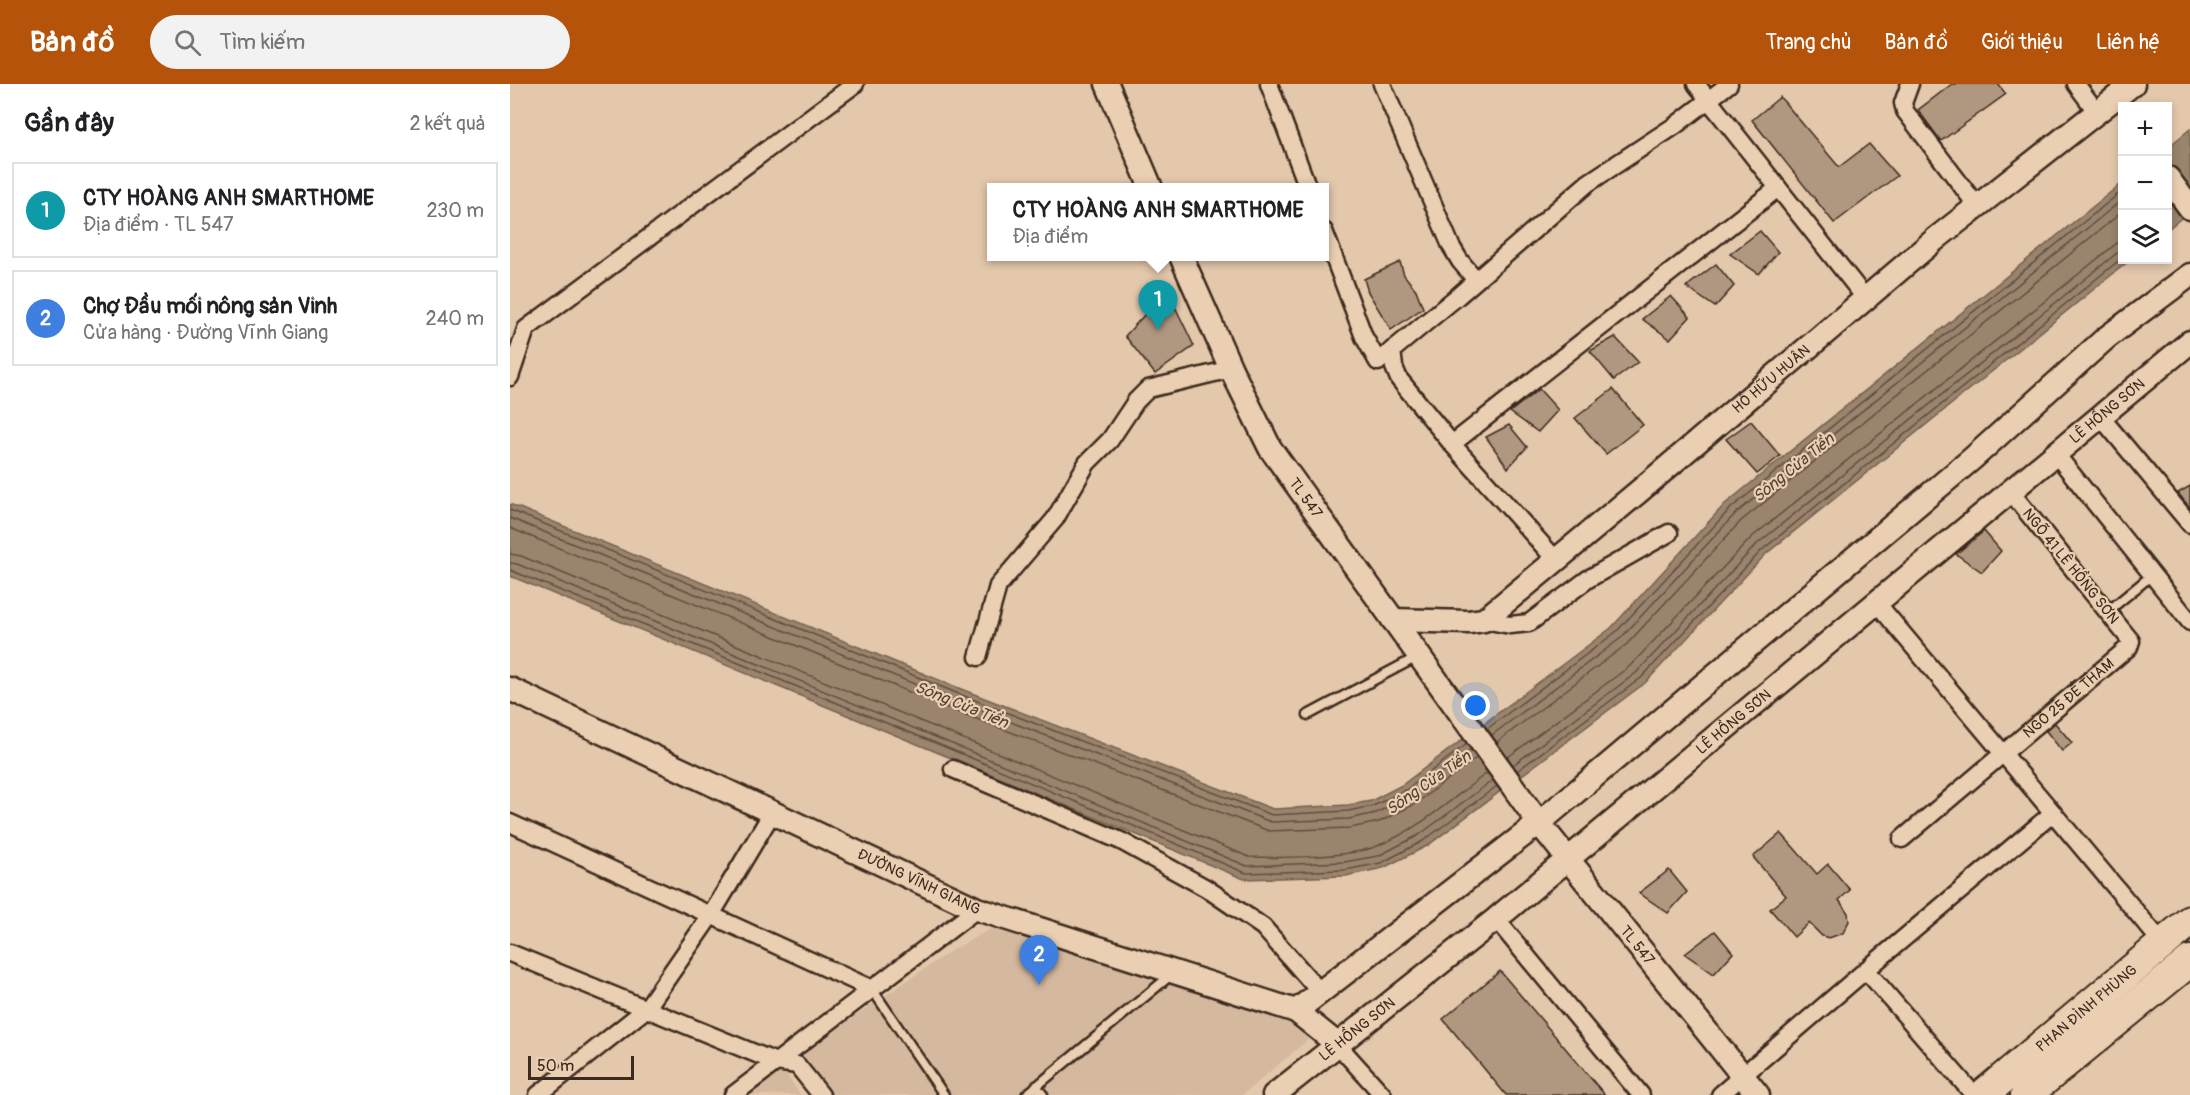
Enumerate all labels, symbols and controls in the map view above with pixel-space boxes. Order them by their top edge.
search box [150,15,570,69]
text: Bản đồ [30,25,114,60]
icon: search [171,26,204,59]
text: Tìm kiếm [219,28,305,56]
text: Trang chủ [1766,29,1852,56]
text: Bản đồ [1885,29,1948,56]
text: Giới thiệu [1981,29,2063,56]
text: Liên hệ [2096,29,2160,56]
map controls [2118,102,2172,264]
button: + [2118,102,2172,156]
text: Gần đây [24,107,114,139]
text: 2 kết quả [409,111,486,136]
button: − [2118,156,2172,210]
popup [987,183,1329,261]
text: CTY HOÀNG ANH SMARTHOME [83,184,374,212]
text: CTY HOÀNG ANH SMARTHOME [1012,196,1304,224]
text: 1 [42,198,49,223]
text: 230 m [427,198,484,223]
button: layers [2118,210,2172,264]
text: Địa điểm · TL 547 [83,212,234,237]
text: Địa điểm [1012,224,1088,249]
pin: 1 [1138,280,1178,330]
text: Chợ Đầu mối nông sản Vinh [83,292,337,320]
text: 2 [40,306,51,331]
text: 240 m [425,306,484,331]
text: Cửa hàng · Đường Vĩnh Giang [83,320,328,345]
street label: HỒ HỮU HUÂN [1729,341,1814,418]
street label: LÊ HỒNG SƠN [2066,375,2149,448]
water label: Sông Cửa Tiền [1749,428,1839,507]
street label: TL 547 [1285,474,1326,522]
street label: NGÕ 41 LÊ HỒNG SƠN [2018,503,2125,628]
street label: NGÕ 25 ĐỀ THÁM [2019,654,2118,743]
water label: Sông Cửa Tiền [912,677,1012,733]
street label: LÊ HỒNG SƠN [1692,685,1775,759]
your location [1461,691,1490,720]
water label: Sông Cửa Tiền [1382,746,1475,819]
street label: ĐƯỜNG VĨNH GIANG [854,845,983,919]
street label: TL 547 [1616,922,1658,969]
pin: 2 [1020,936,1058,985]
street label: PHAN ĐÌNH PHÙNG [2032,961,2141,1056]
street label: LÊ HỒNG SƠN [1315,993,1399,1066]
scale bar [528,1053,634,1080]
text: 50 m [537,1056,574,1076]

